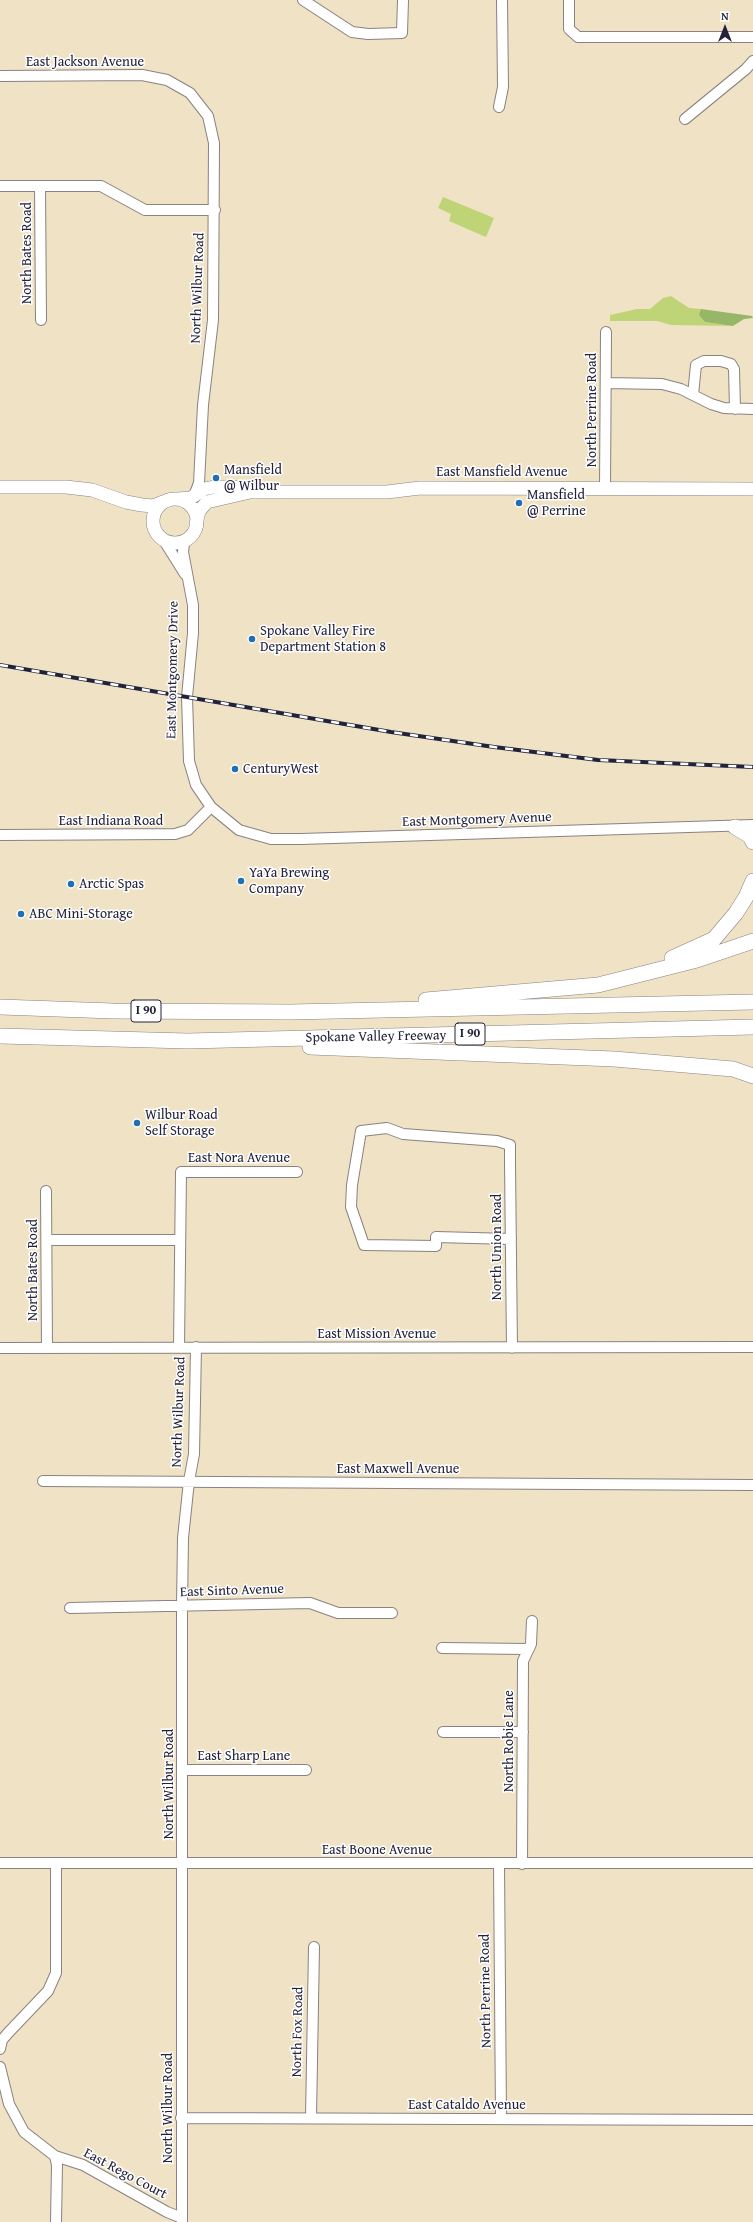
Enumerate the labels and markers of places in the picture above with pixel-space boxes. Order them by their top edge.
place label: Mansfield @ Wilbur [224,462,282,494]
marker: Mansfield @ Wilbur [211,473,221,483]
place label: Mansfield @ Perrine [527,487,586,520]
marker: Mansfield @ Perrine [514,498,524,508]
place label: Spokane Valley Fire Department Station 8 [260,623,386,656]
marker: Spokane Valley Fire Department Station 8 [247,634,257,644]
place label: CenturyWest [243,761,319,777]
marker: CenturyWest [230,764,240,774]
place label: YaYa Brewing Company [249,865,329,898]
place label: Arctic Spas [79,876,144,892]
marker: YaYa Brewing Company [236,876,246,886]
marker: Arctic Spas [66,879,76,889]
place label: ABC Mini-Storage [29,906,133,922]
marker: ABC Mini-Storage [16,909,26,919]
place label: Wilbur Road Self Storage [145,1107,218,1140]
marker: Wilbur Road Self Storage [132,1118,142,1128]

